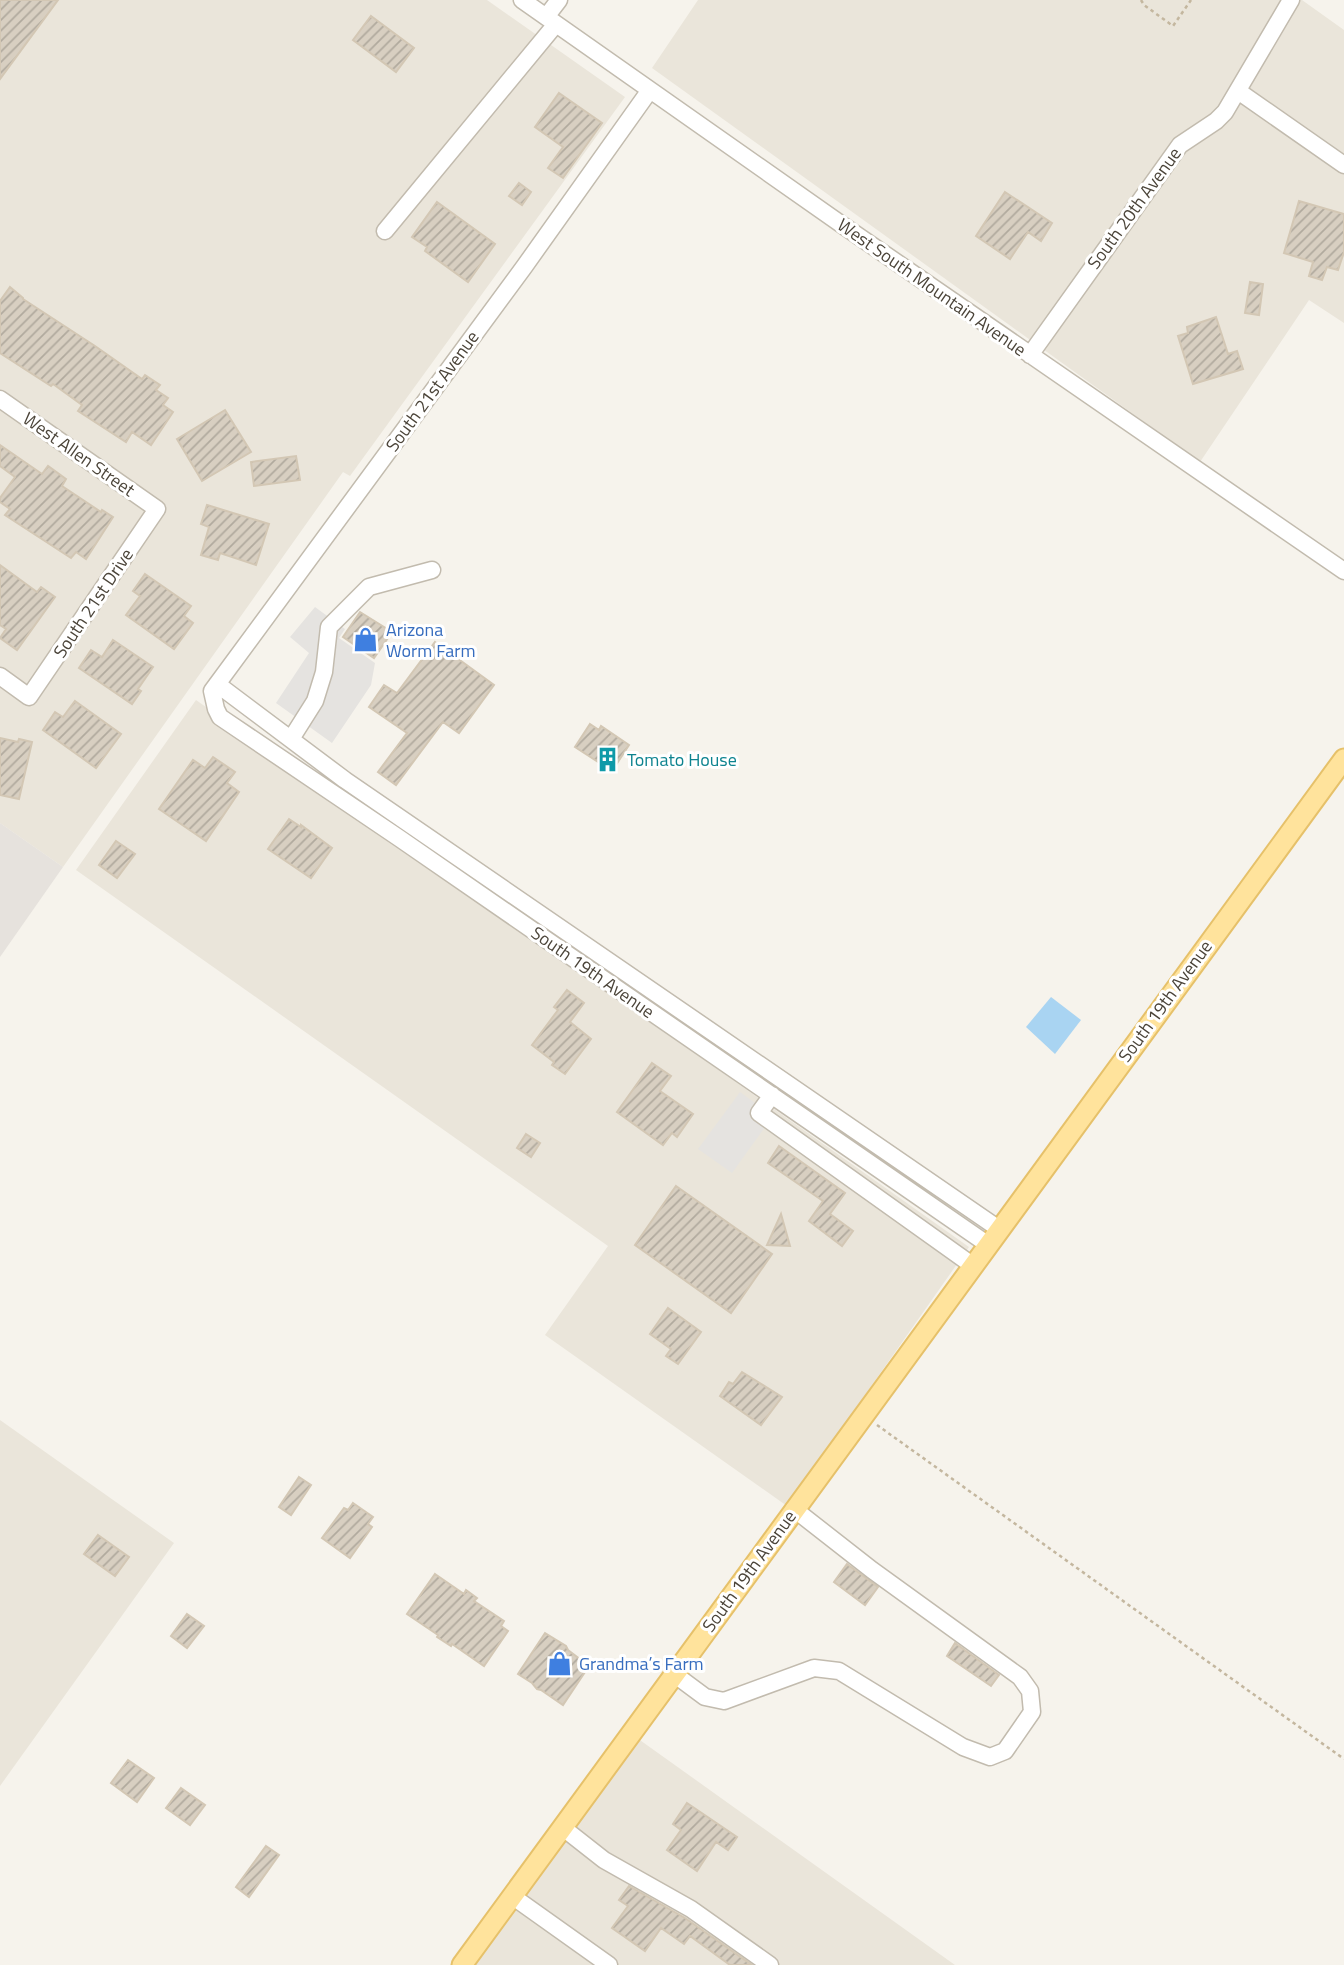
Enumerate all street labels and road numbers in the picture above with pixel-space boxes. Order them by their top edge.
street label: South 20th Avenue [1080,141,1188,275]
street label: West South Mountain Avenue [832,211,1032,363]
street label: South 21st Avenue [379,325,485,457]
street label: West Allen Street [17,405,141,503]
street label: South 21st Drive [46,543,140,663]
street label: South 19th Avenue [526,919,660,1025]
street label: South 19th Avenue [1111,934,1219,1068]
street label: South 19th Avenue [695,1504,803,1638]

